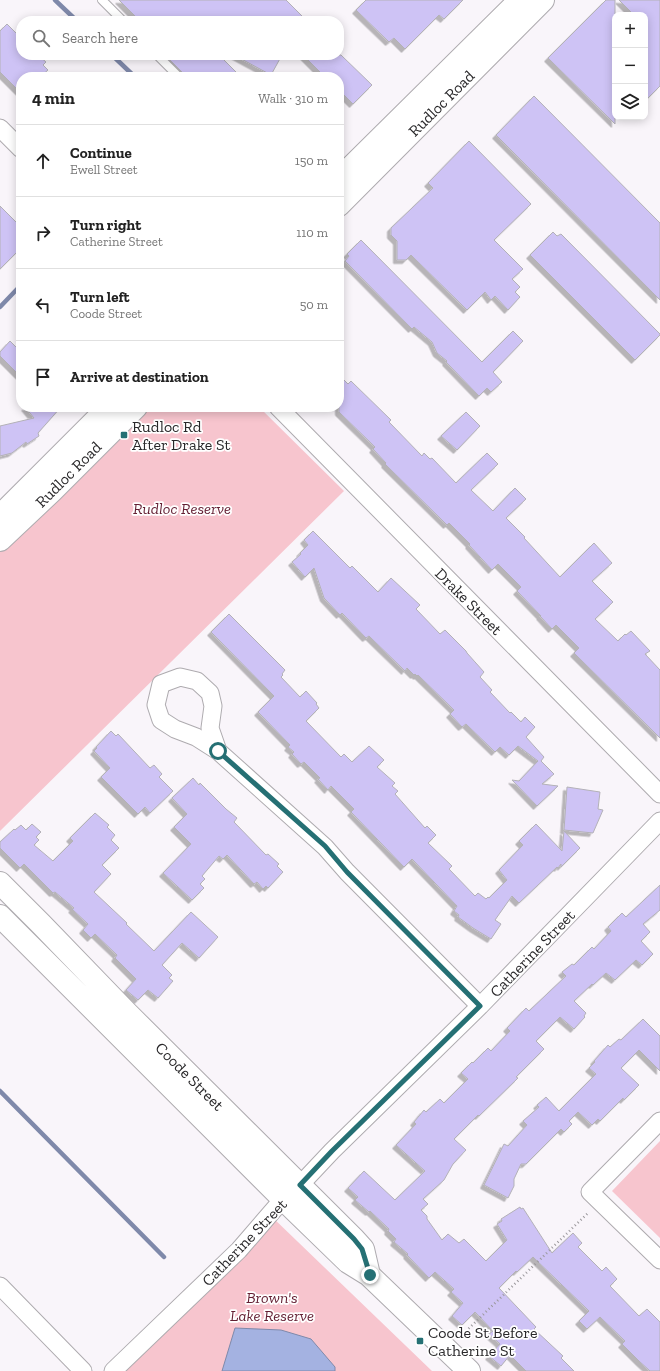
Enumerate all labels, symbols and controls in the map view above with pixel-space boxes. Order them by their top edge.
map controls [612,12,648,120]
button: + [612,12,648,48]
search box [16,16,344,60]
icon: search [30,27,52,49]
text: Search here [62,29,138,47]
button: − [612,48,648,84]
street label: Rudloc Road [404,66,478,140]
button: layers [612,84,648,120]
text: 4 min [32,88,75,108]
text: Walk · 310 m [258,91,328,106]
text: Continue [70,144,132,162]
icon: ahead [32,150,54,172]
text: 150 m [295,153,328,168]
text: Ewell Street [70,162,138,177]
text: Turn right [70,216,141,234]
icon: right [32,222,54,244]
text: 110 m [296,225,328,240]
text: Catherine Street [70,234,163,249]
text: Turn left [70,288,130,306]
icon: left [32,294,54,316]
text: 50 m [300,297,328,312]
text: Coode Street [70,306,142,321]
icon: arrive [32,366,54,388]
text: Arrive at destination [70,368,209,386]
place label: Rudloc Rd After Drake St [132,417,230,454]
marker: Rudloc Rd After Drake St [119,430,129,440]
street label: Rudloc Road [31,437,105,511]
park label: Rudloc Reserve [133,499,231,518]
street label: Drake Street [431,564,506,639]
route start [209,742,227,760]
street label: Catherine Street [486,906,579,1001]
street label: Coode Street [152,1038,228,1115]
street label: Catherine Street [198,1195,291,1290]
route end [361,1266,379,1284]
park label: Brown's Lake Reserve [230,1288,314,1325]
place label: Coode St Before Catherine St [428,1323,537,1360]
marker: Coode St Before Catherine St [415,1336,425,1346]

